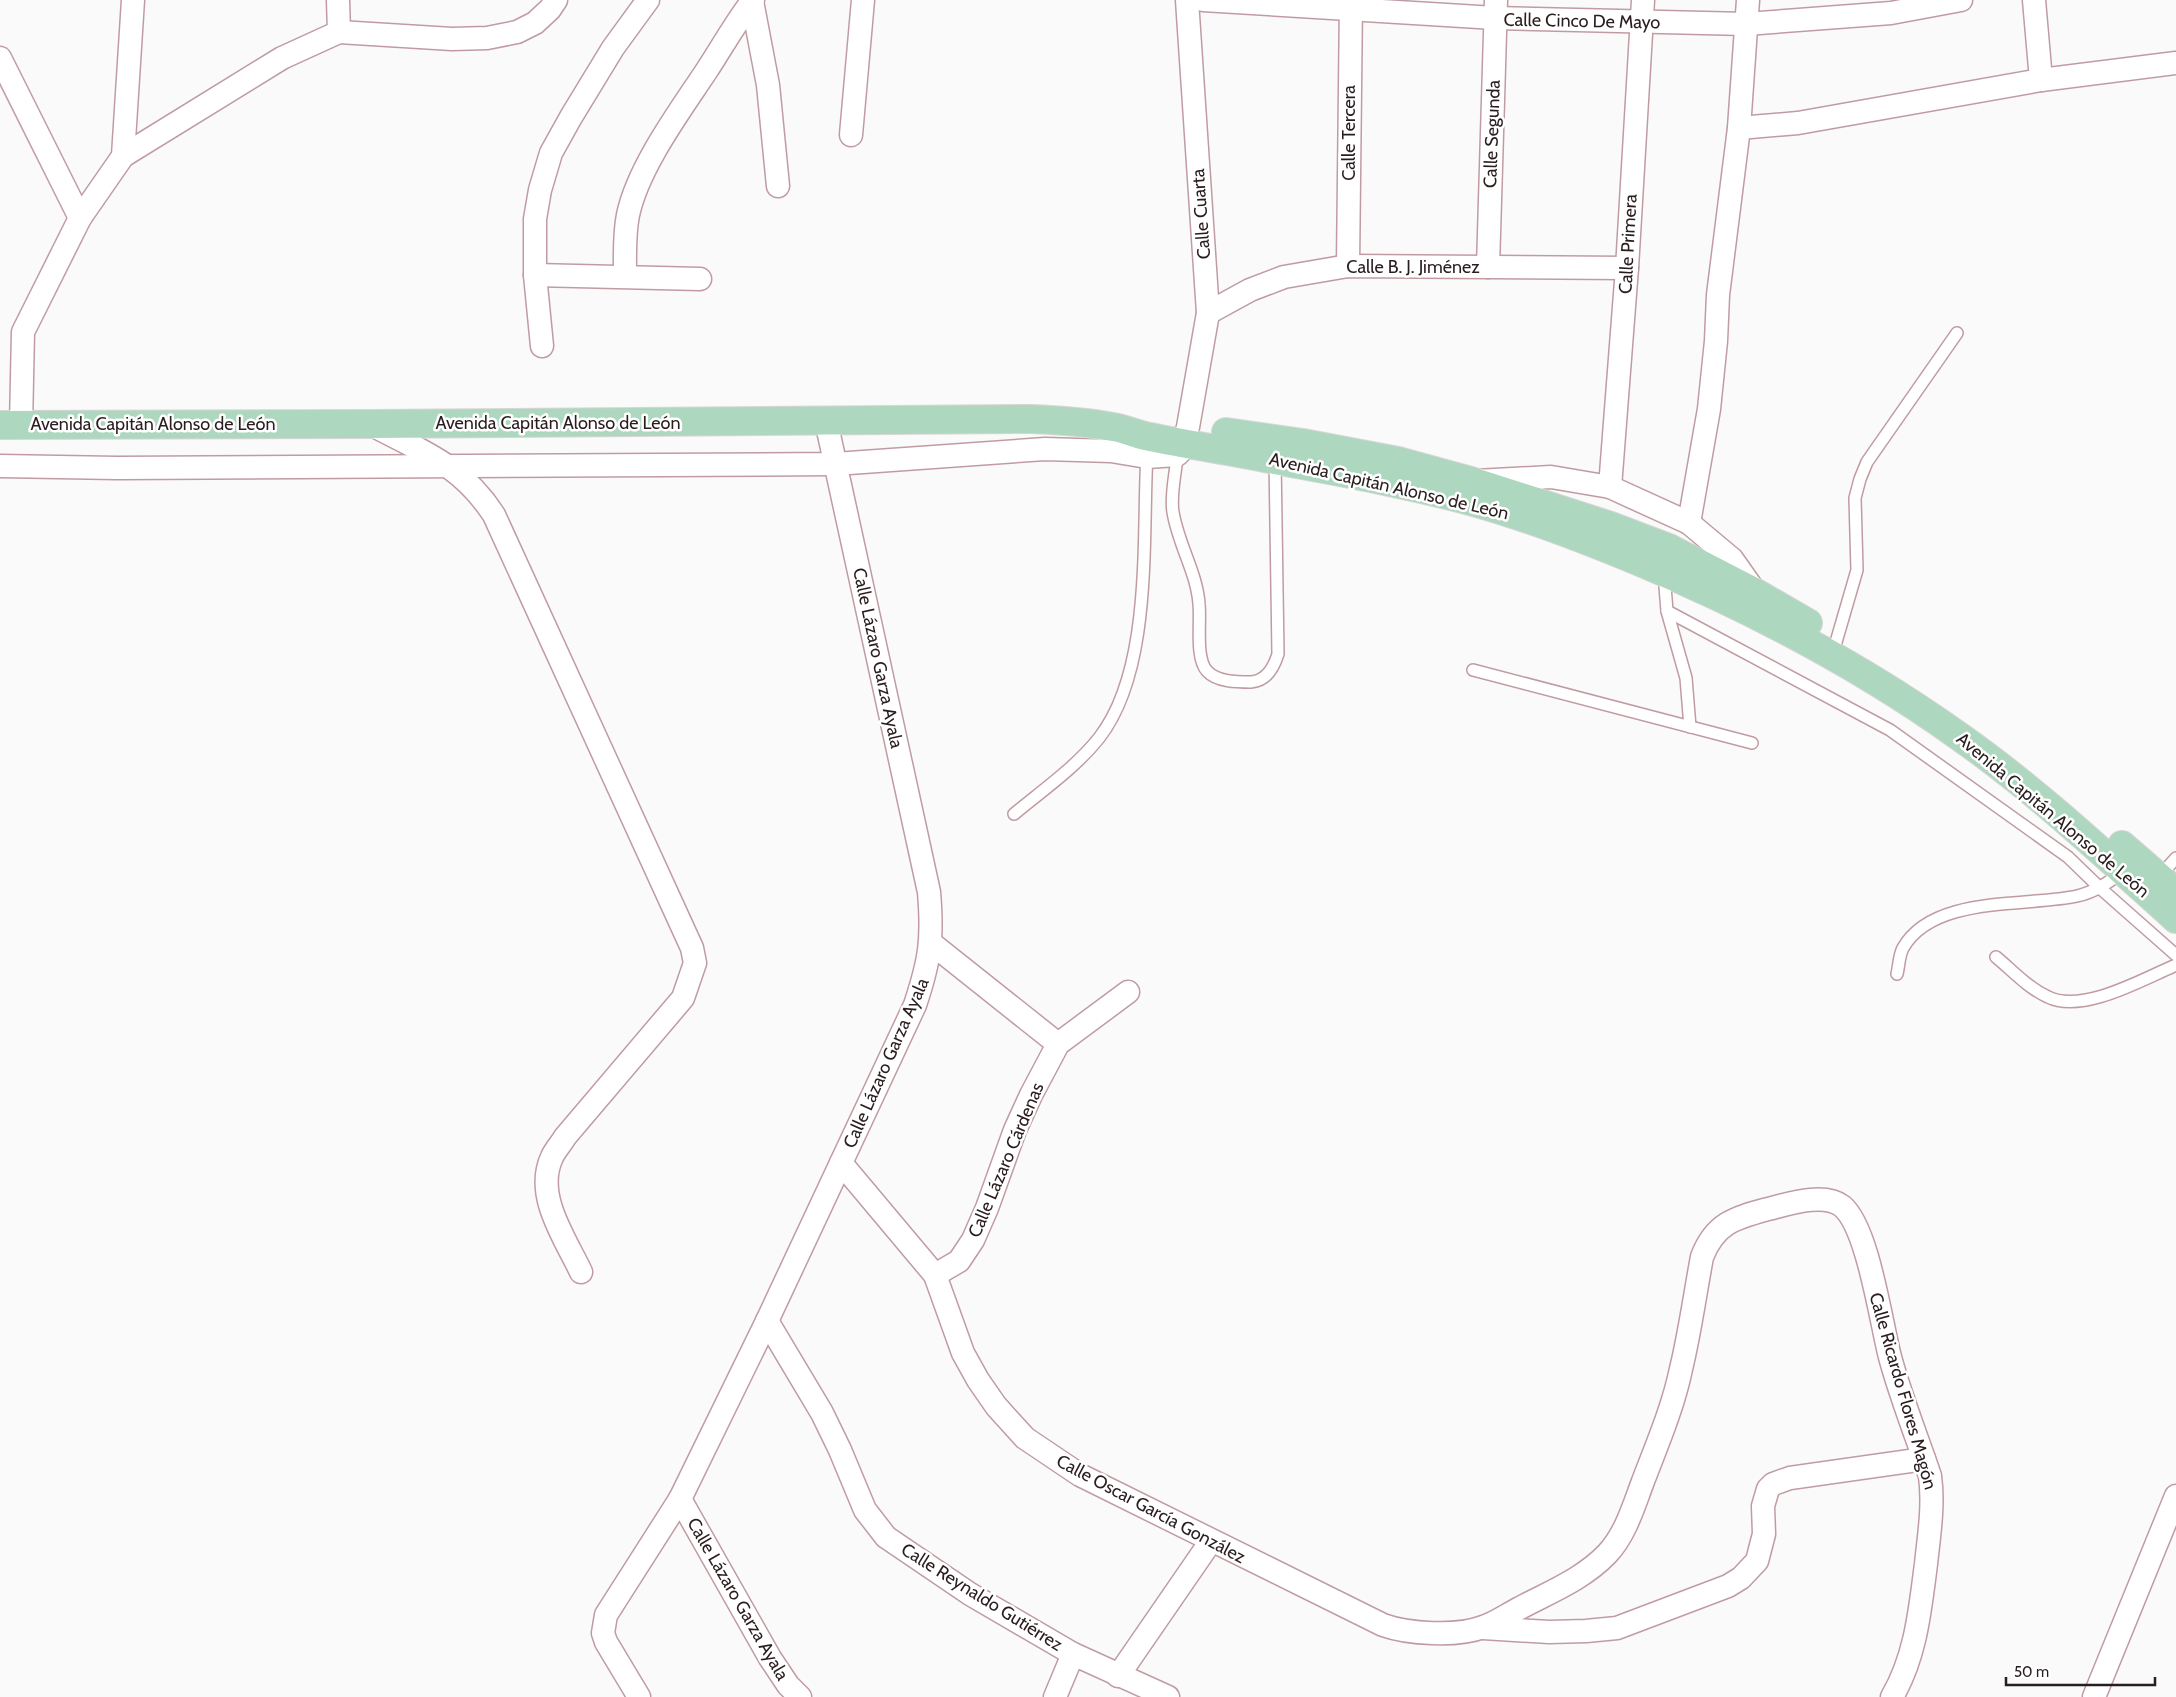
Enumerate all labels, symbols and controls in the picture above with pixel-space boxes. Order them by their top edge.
street label: Calle Cinco De Mayo [1503,9,1661,33]
street label: Calle Segunda [1479,79,1505,188]
street label: Calle Tercera [1338,85,1360,181]
street label: Calle Cuarta [1187,168,1215,260]
street label: Calle Primera [1614,193,1642,295]
street label: Calle B. J. Jiménez [1346,256,1480,278]
street label: Avenida Capitán Alonso de León [435,412,681,434]
street label: Avenida Capitán Alonso de León [30,413,276,435]
street label: Avenida Capitán Alonso de León [1267,448,1511,524]
street label: Calle Lázaro Garza Ayala [848,566,908,751]
street label: Avenida Capitán Alonso de León [1952,728,2154,902]
street label: Calle Lázaro Garza Ayala [839,974,934,1152]
street label: Calle Lázaro Cárdenas [963,1079,1049,1241]
street label: Calle Ricardo Flores Magón [1864,1290,1942,1492]
street label: Calle Oscar García González [1053,1450,1250,1568]
street label: Calle Lázaro Garza Ayala [682,1514,794,1685]
street label: Calle Reynaldo Gutiérrez [897,1538,1067,1656]
scale bar [2006,1654,2155,1686]
text: 50 m [2014,1663,2049,1681]

